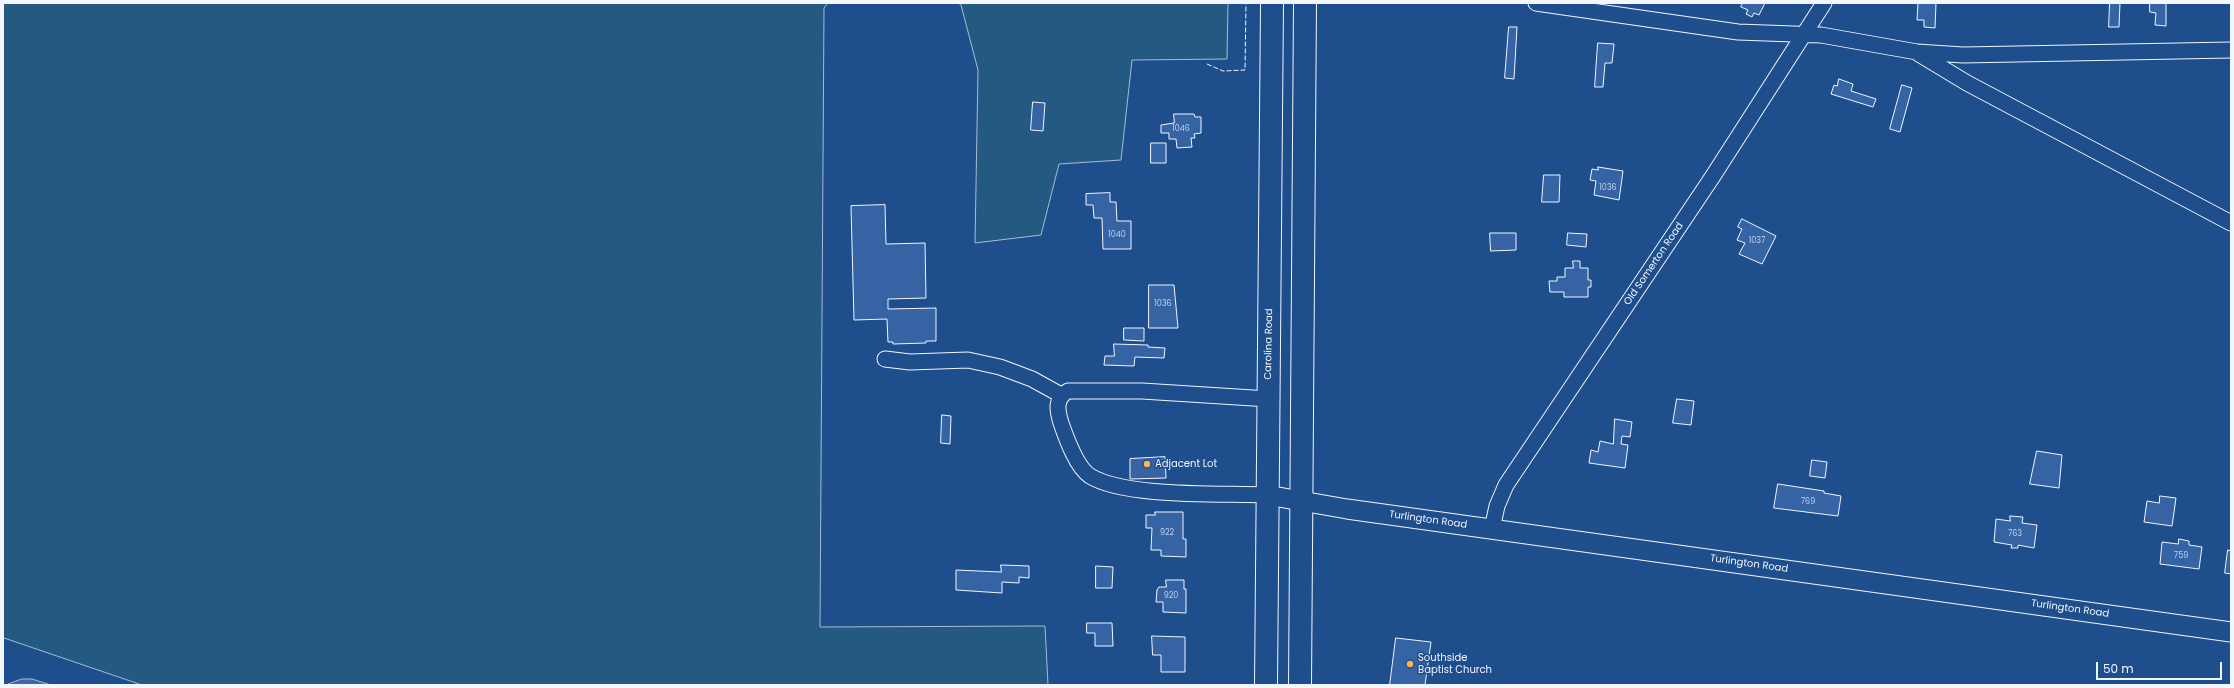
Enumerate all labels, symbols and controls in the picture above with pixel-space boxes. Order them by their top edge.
house number: 1046 [1172,124,1190,134]
house number: 1036 [1599,183,1617,193]
street label: Old Somerton Road [1622,220,1686,308]
house number: 1040 [1108,230,1126,240]
house number: 1037 [1749,236,1765,246]
house number: 1036 [1154,299,1172,309]
street label: Carolina Road [1262,308,1276,380]
place label: Adjacent Lot [1155,458,1217,470]
marker: Adjacent Lot [1142,459,1152,469]
house number: 769 [1801,497,1815,507]
street label: Turlington Road [1388,509,1468,531]
house number: 922 [1160,528,1174,538]
house number: 763 [2008,529,2022,539]
house number: 759 [2174,551,2188,561]
street label: Turlington Road [1709,553,1789,575]
house number: 920 [1164,591,1178,601]
street label: Turlington Road [2030,598,2110,620]
place label: Southside Baptist Church [1418,652,1492,676]
scale bar [2098,654,2224,680]
marker: Southside Baptist Church [1405,659,1415,669]
text: 50 m [2103,660,2134,677]

